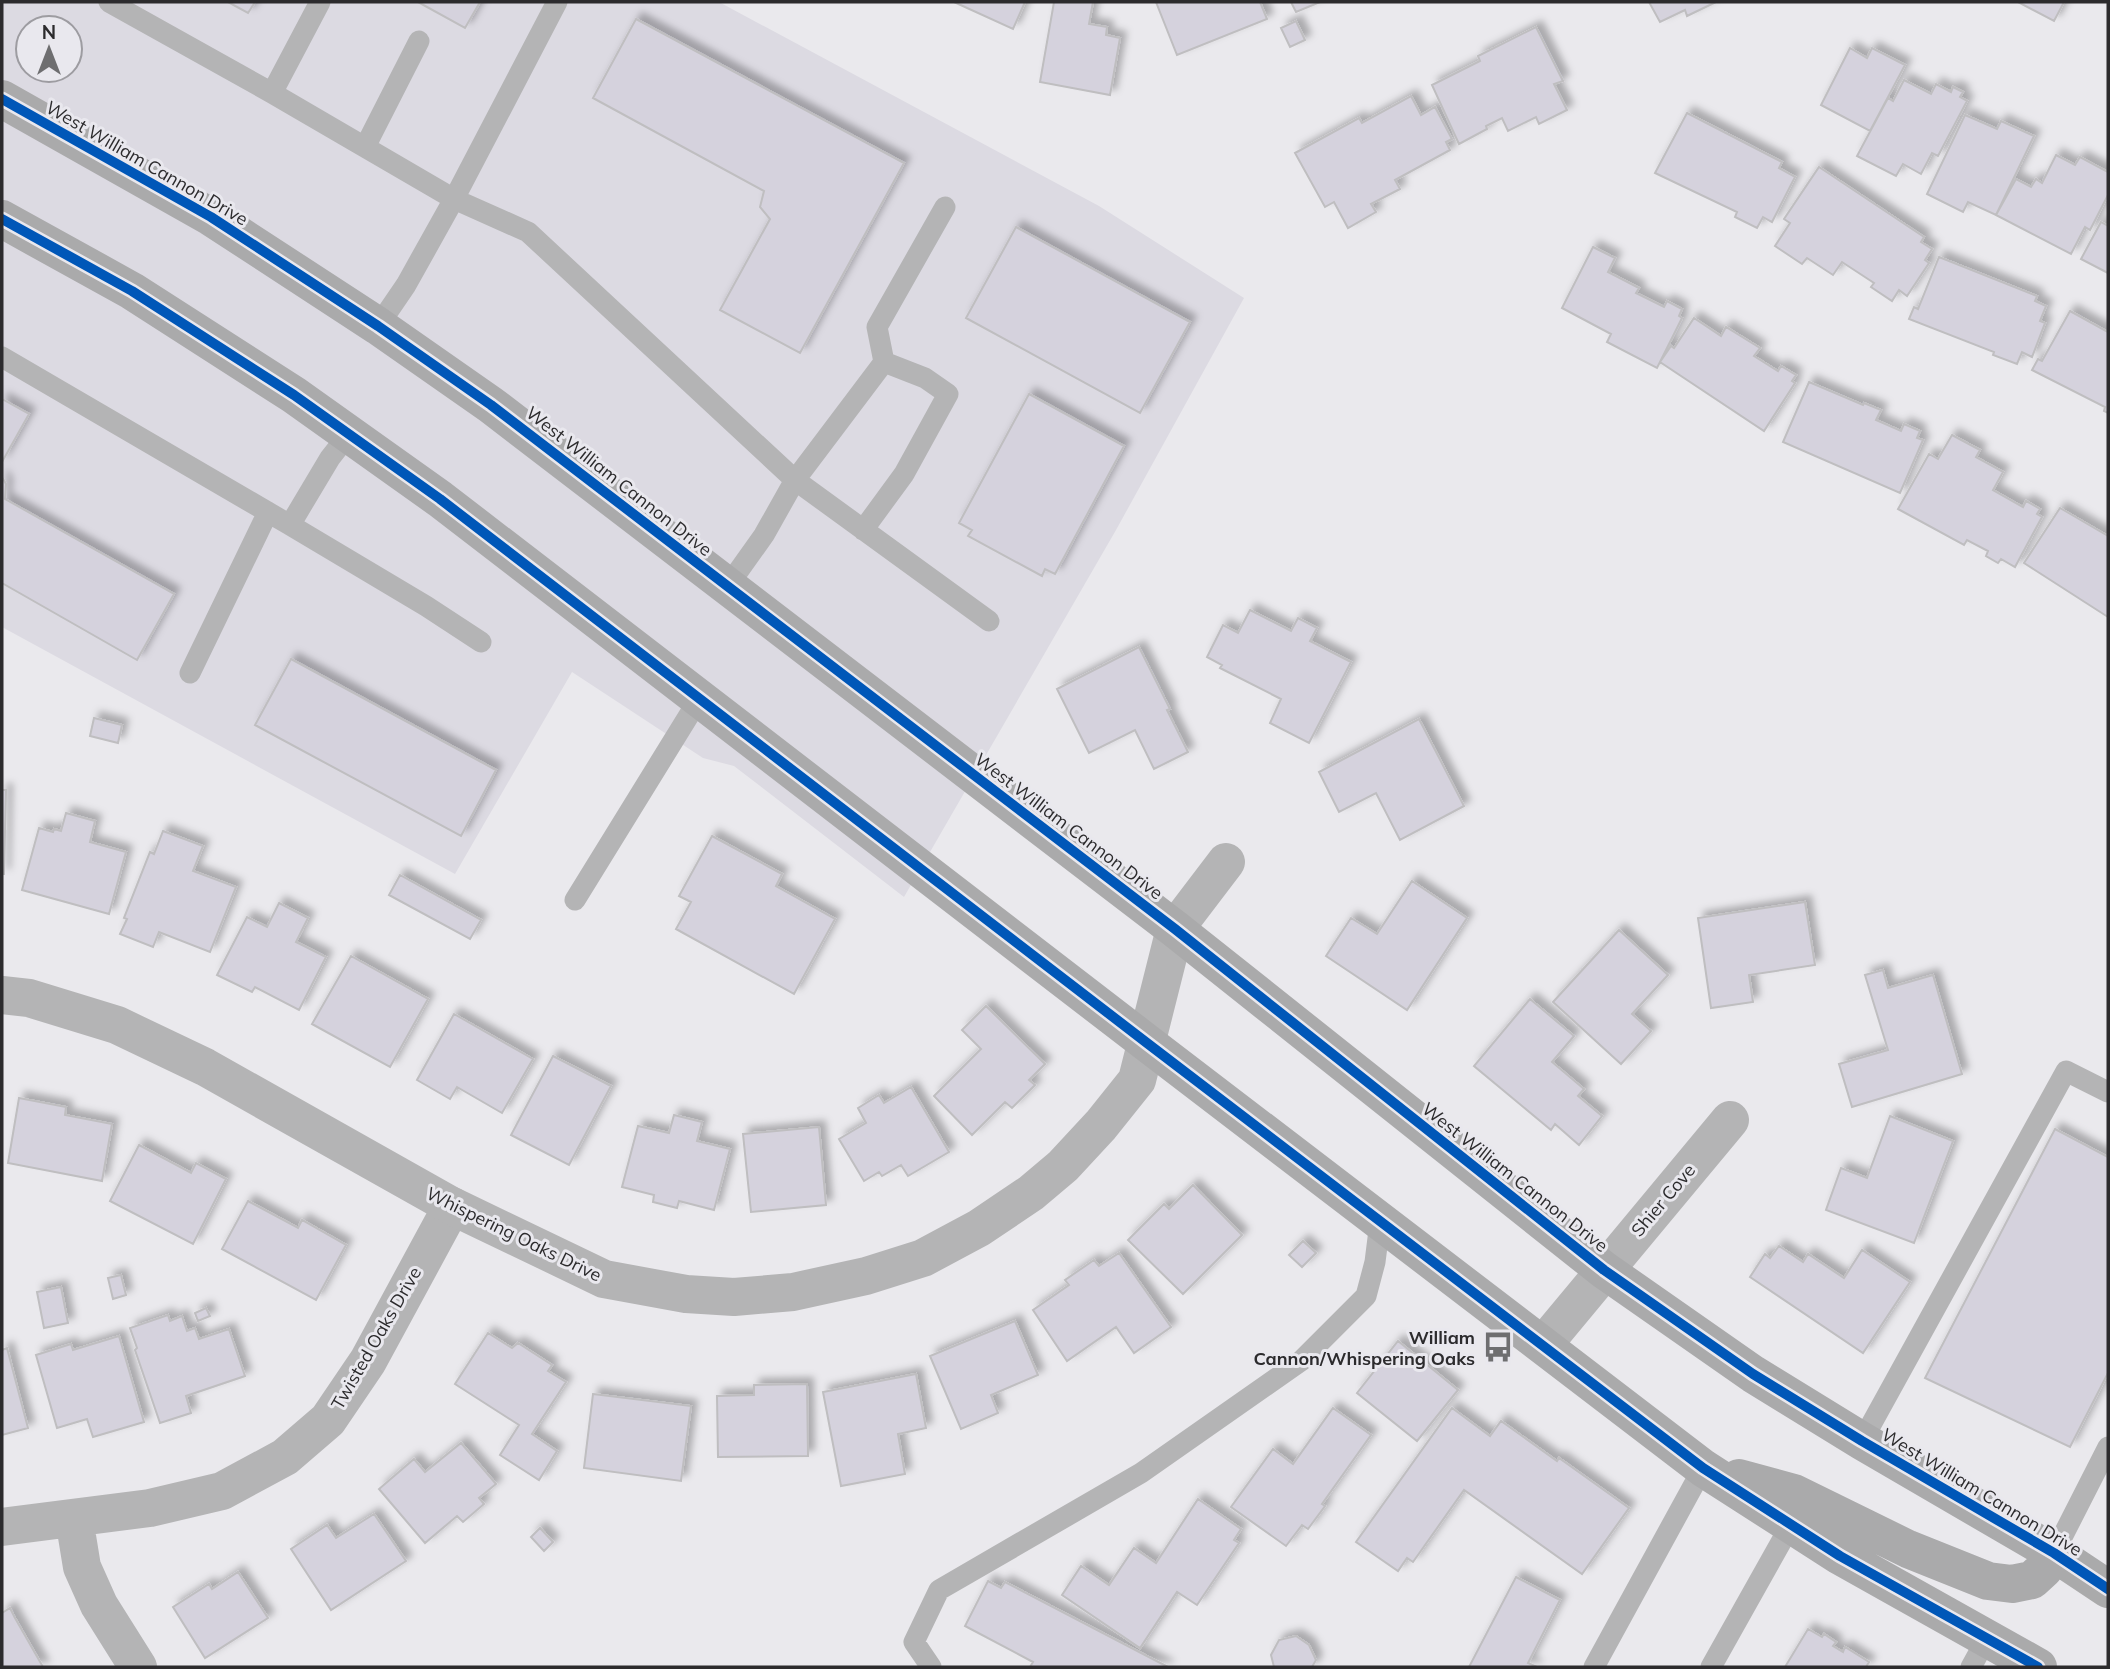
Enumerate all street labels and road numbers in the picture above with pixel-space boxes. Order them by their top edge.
street label: West William Cannon Drive [42,96,252,230]
street label: West William Cannon Drive [521,401,717,561]
street label: West William Cannon Drive [970,748,1168,904]
street label: West William Cannon Drive [1417,1097,1613,1257]
street label: Shier Cove [1626,1159,1700,1241]
street label: Whispering Oaks Drive [423,1182,605,1286]
street label: Twisted Oaks Drive [326,1263,426,1413]
street label: West William Cannon Drive [1878,1423,2086,1561]

